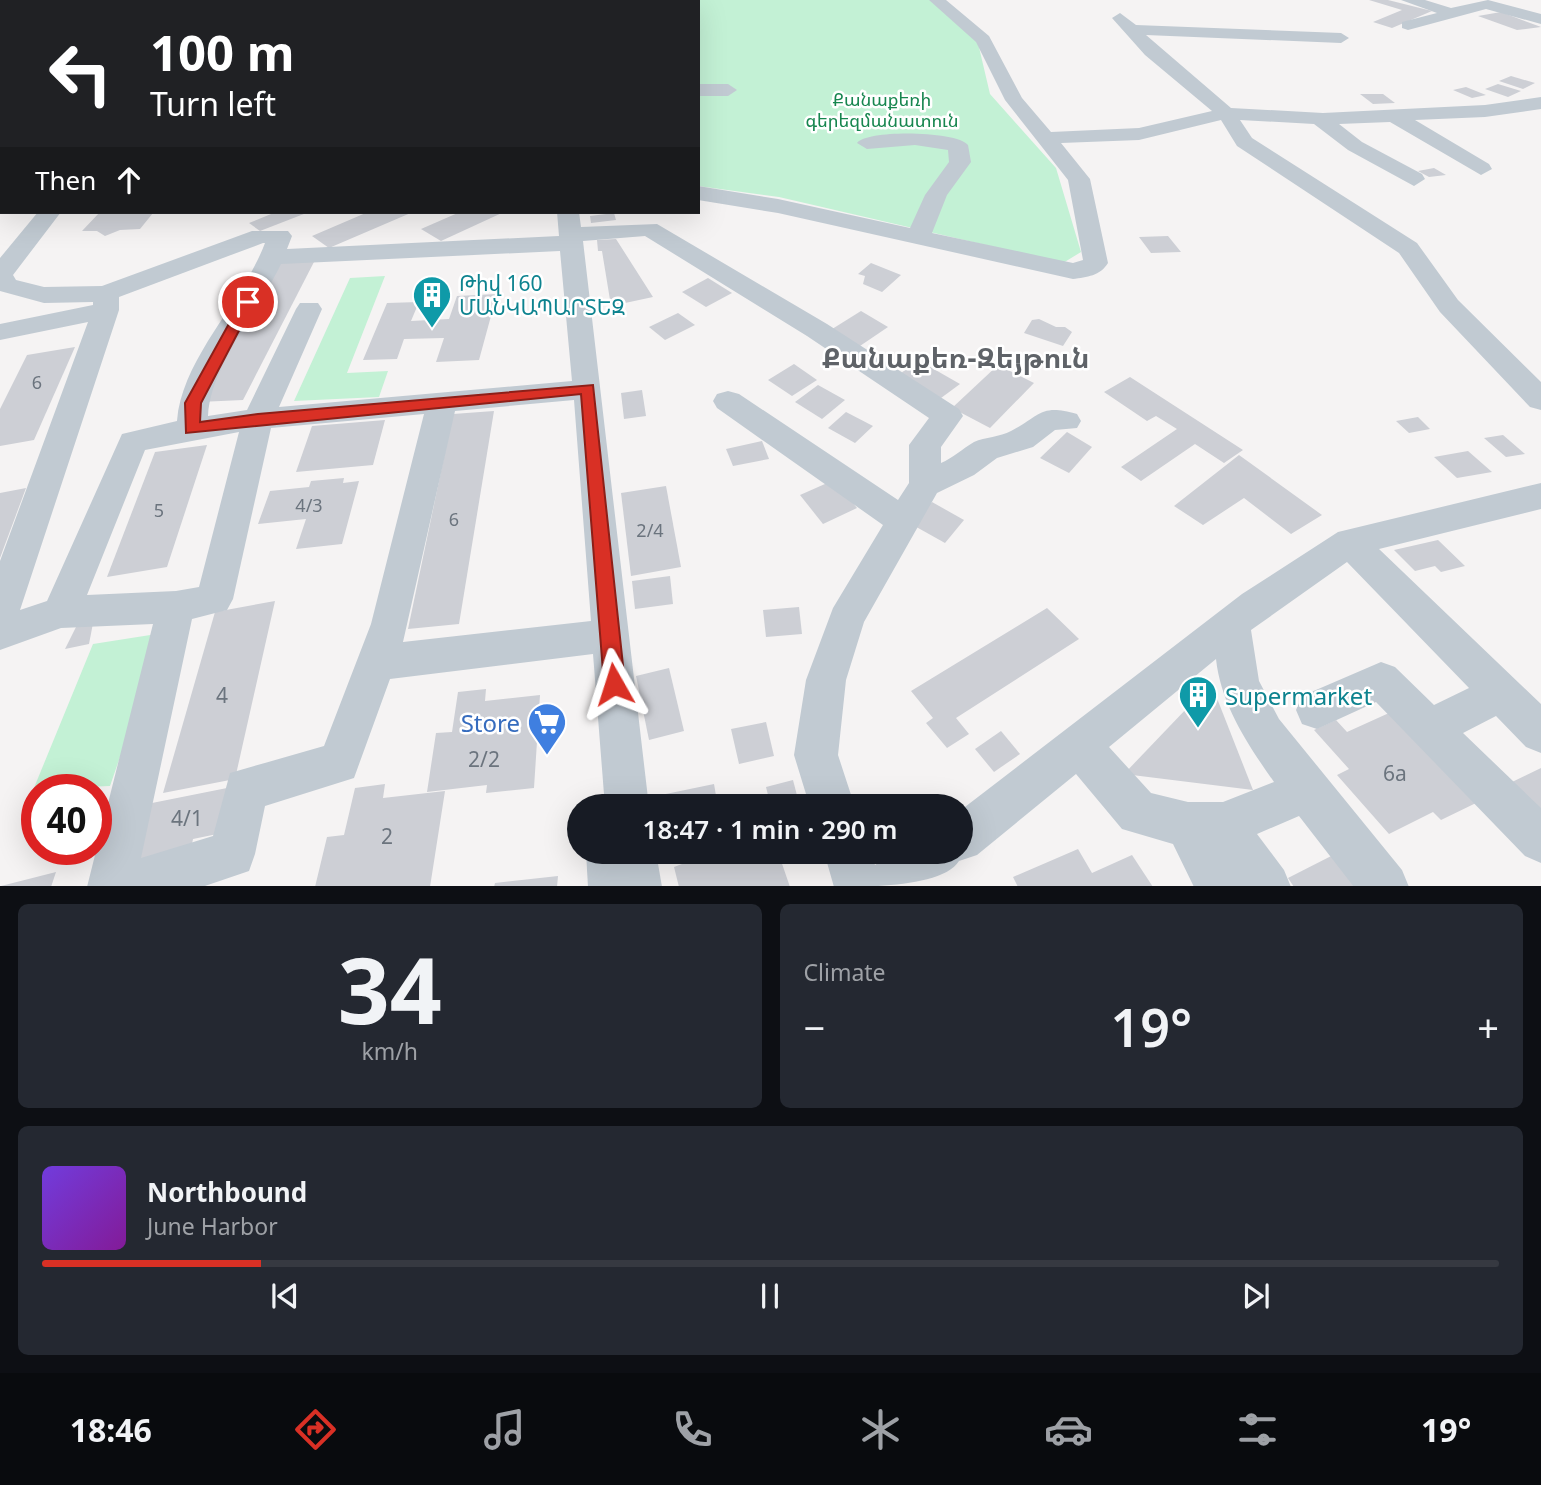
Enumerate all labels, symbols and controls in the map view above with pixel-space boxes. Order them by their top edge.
text: 100 m [150,19,295,85]
icon: left [35,28,126,119]
text: Turn left [150,82,276,125]
park label: Քանաքեռի գերեզմանատուն [805,87,959,132]
icon: ahead [110,161,148,199]
text: Then [35,162,96,198]
place label: Թիվ 160 ՄԱՆԿԱՊԱՐՏԵԶ [459,269,625,321]
pin [218,272,278,332]
building icon: Թիվ 160 ՄԱՆԿԱՊԱՐՏԵԶ [411,274,453,329]
icon: arrive [229,283,267,321]
district label: Քանաքեռ-Զեյթուն [822,338,1090,376]
house number: 6 [32,370,42,394]
house number: 4/3 [295,493,323,517]
house number: 5 [154,498,164,522]
house number: 6 [449,507,459,531]
house number: 2/4 [636,518,664,542]
position arrow [577,647,651,721]
building icon: Supermarket [1177,674,1219,729]
place label: Supermarket [1225,679,1372,712]
house number: 4 [216,681,228,709]
supermarket icon: Store [526,701,568,756]
place label: Store [461,706,520,739]
house number: 2/2 [468,745,500,773]
house number: 6a [1383,759,1407,787]
speed limit sign: 40 [21,774,112,865]
house number: 4/1 [171,804,203,832]
text: 18:47 · 1 min · 290 m [643,811,897,847]
house number: 2 [381,822,393,850]
text: 34 [338,927,442,1051]
text: Climate [804,956,886,988]
text: 19° [1110,991,1192,1062]
text: − [804,1001,825,1053]
text: + [1477,1001,1499,1053]
text: km/h [361,1035,418,1067]
text: Northbound [147,1174,307,1210]
text: June Harbor [147,1210,278,1242]
icon: previous [266,1277,304,1315]
icon: pause [751,1277,789,1315]
icon: next [1237,1277,1275,1315]
icon: directions [291,1405,340,1454]
icon: music [480,1405,529,1454]
icon: phone [668,1405,717,1454]
icon: climate [856,1405,905,1454]
icon: car [1044,1405,1093,1454]
icon: filters [1233,1405,1282,1454]
text: 18:46 [70,1408,152,1451]
text: 19° [1421,1408,1471,1451]

